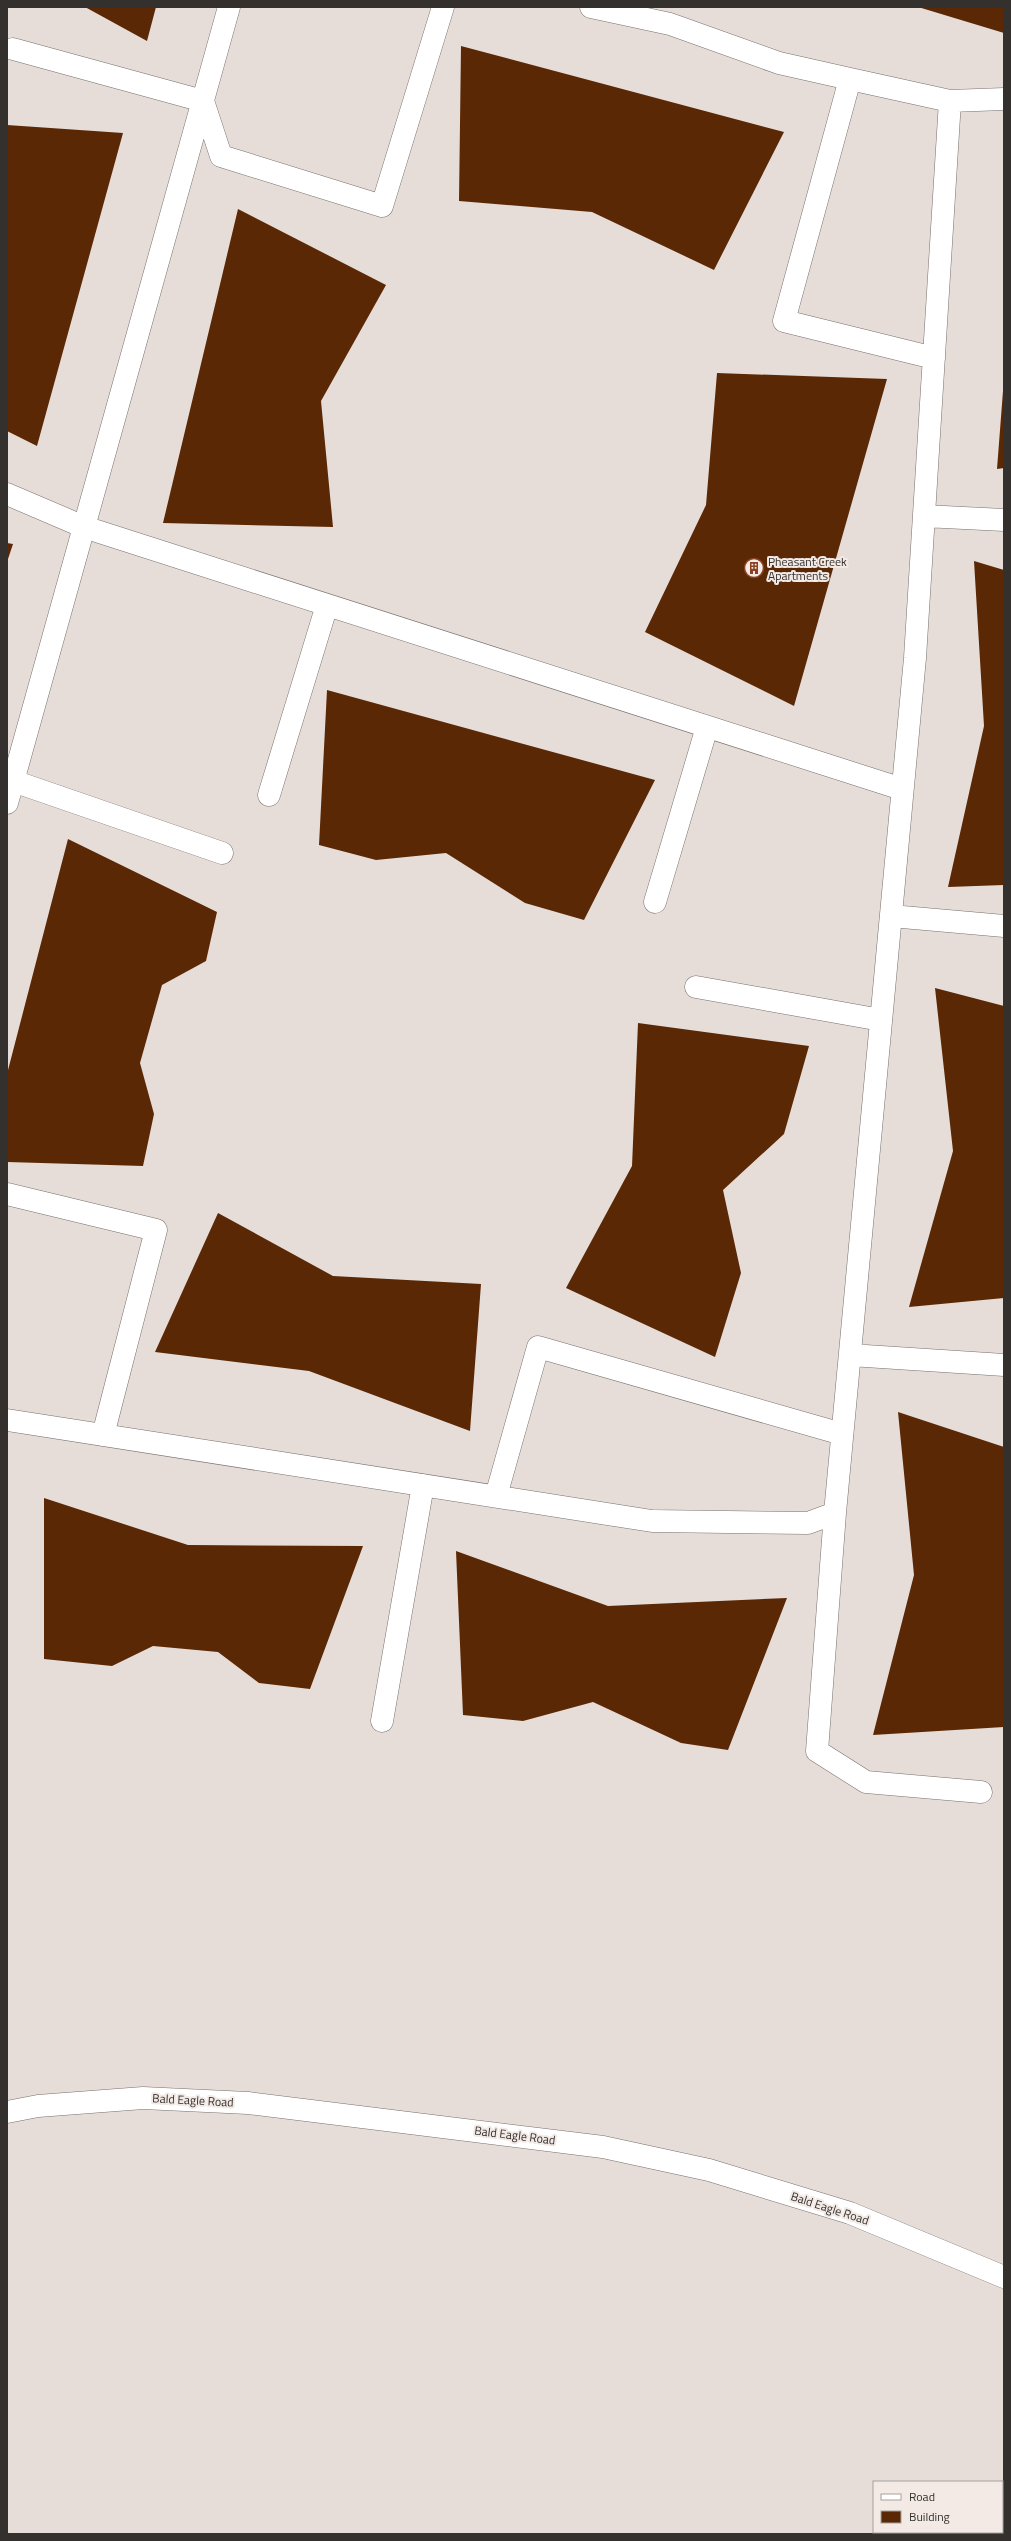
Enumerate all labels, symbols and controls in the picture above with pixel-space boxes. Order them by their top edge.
place label: Pheasant Creek Apartments [768,552,847,585]
building icon: Pheasant Creek Apartments [743,557,765,579]
street label: Bald Eagle Road [152,2088,234,2112]
street label: Bald Eagle Road [473,2121,557,2149]
street label: Bald Eagle Road [788,2186,872,2230]
legend [873,2481,1003,2533]
text: Road [909,2487,935,2506]
text: Building [909,2507,950,2526]

